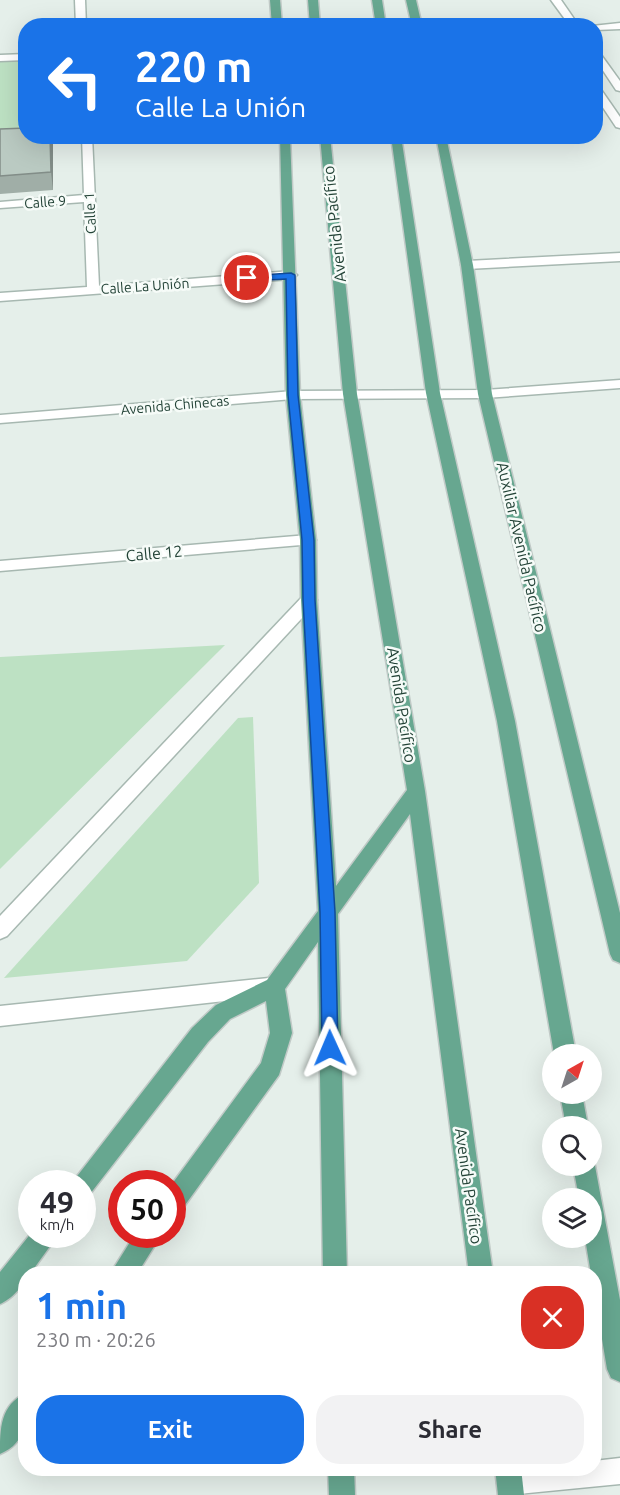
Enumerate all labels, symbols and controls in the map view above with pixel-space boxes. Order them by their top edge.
icon: left [36,42,114,120]
text: 220 m [135,43,252,90]
text: Calle La Unión [135,92,306,122]
street label: Avenida Pacífico [319,165,349,283]
street label: Calle 1 [81,192,99,234]
street label: Calle 9 [24,193,66,211]
pin [221,252,272,303]
icon: arrive [230,261,263,294]
street label: Calle La Unión [100,275,190,297]
street label: Avenida Chinecas [120,392,230,418]
street label: Auxiliar Avenida Pacífico [494,460,550,634]
street label: Calle 12 [125,542,183,564]
street label: Avenida Pacífico [384,646,420,764]
position arrow [298,1016,362,1080]
north arrow [542,1044,602,1104]
map controls [542,1044,602,1248]
button: search [542,1116,602,1176]
street label: Avenida Pacífico [452,1127,486,1245]
speed limit sign: 50 [108,1170,186,1248]
text: 49 [40,1185,74,1219]
button: layers [542,1188,602,1248]
text: km/h [40,1216,74,1233]
text: 1 min [36,1285,127,1326]
button: close [521,1286,584,1349]
text: 230 m · 20:26 [36,1328,156,1351]
button: Exit [36,1395,304,1464]
button: Share [316,1395,584,1464]

